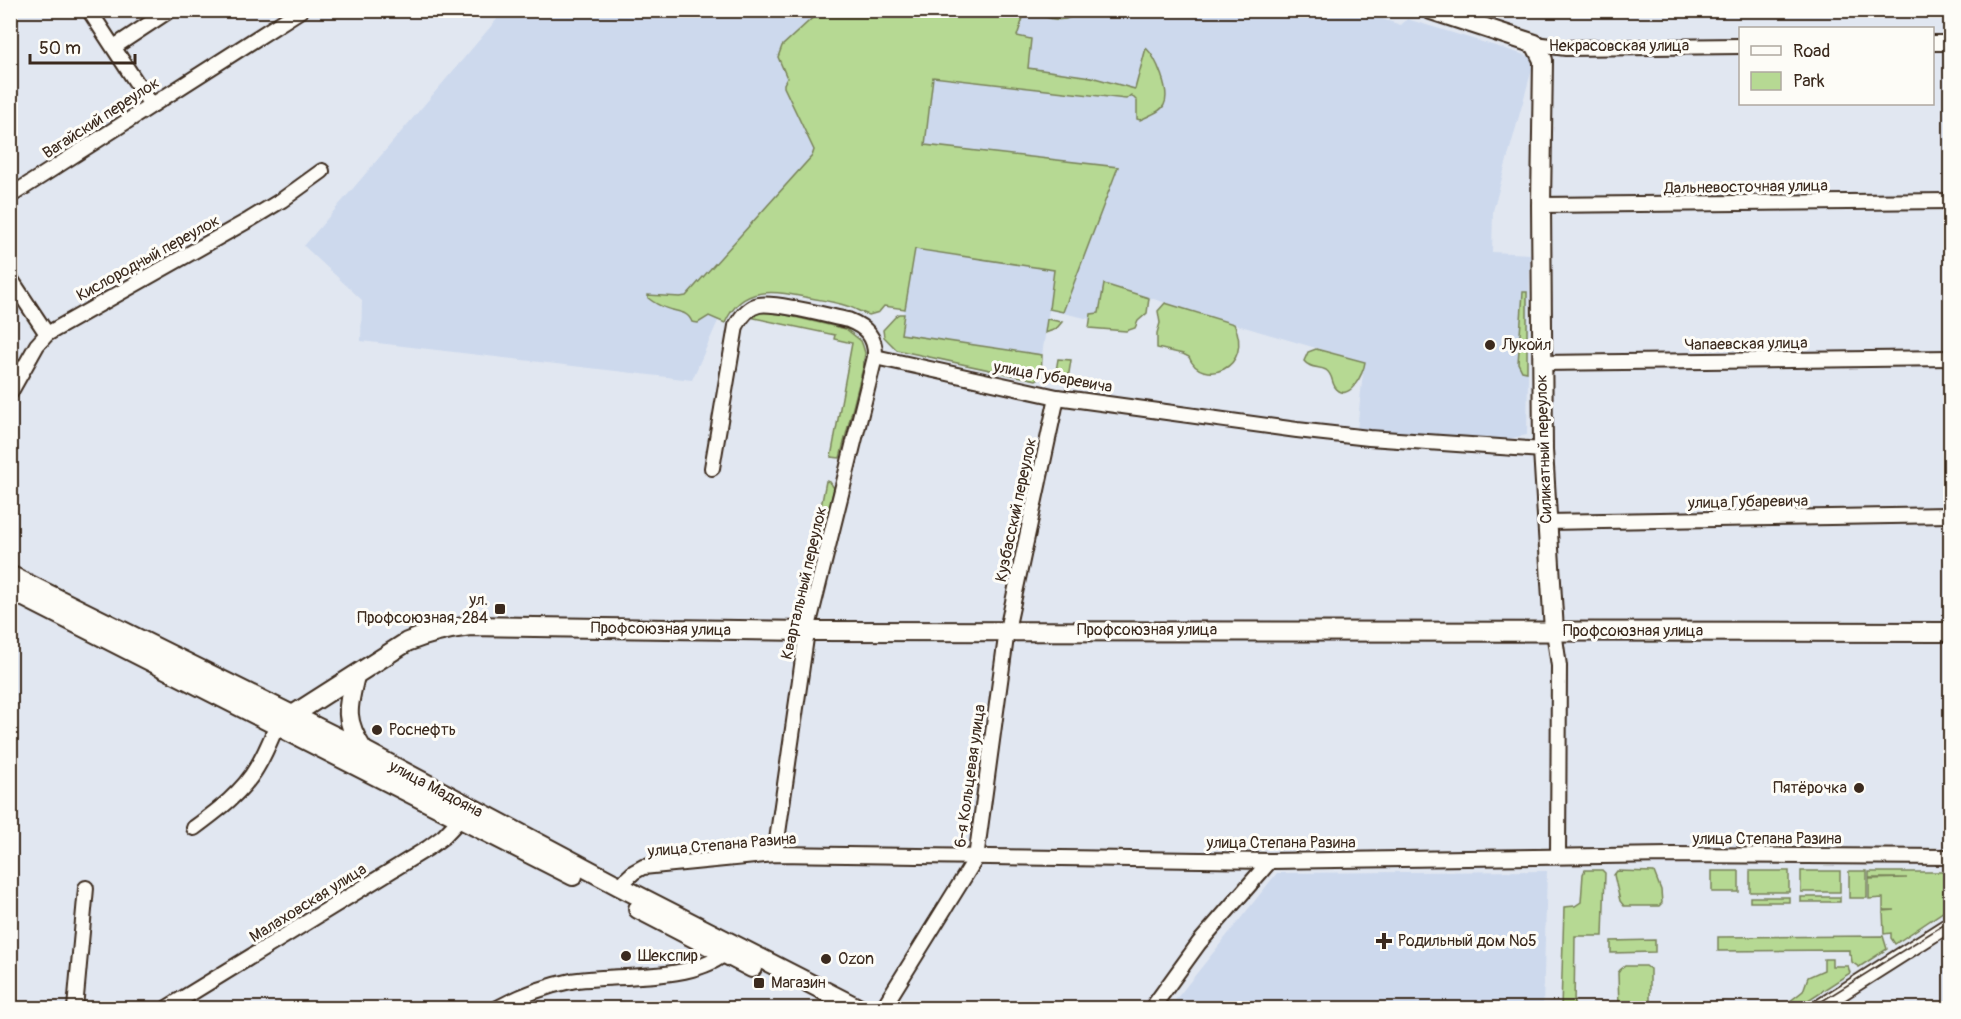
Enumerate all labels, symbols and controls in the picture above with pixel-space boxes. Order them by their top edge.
scale bar [30,27,135,65]
legend [1739,27,1934,105]
street label: Некрасовская улица [1549,36,1689,56]
text: 50 m [39,37,81,60]
text: Road [1793,40,1830,63]
text: Park [1793,70,1825,93]
street label: Вагайский переулок [39,73,163,163]
street label: Дальневосточная улица [1663,176,1828,198]
street label: Кислородный переулок [73,210,223,306]
street label: Чапаевская улица [1684,333,1808,355]
place label: Лукойл [1501,335,1551,355]
marker: Лукойл [1483,338,1497,352]
street label: улица Губаревича [991,357,1114,397]
street label: Силикатный переулок [1531,374,1557,524]
street label: Кузбасский переулок [991,436,1041,584]
street label: улица Губаревича [1687,491,1808,513]
street label: Квартальный переулок [777,505,831,661]
place label: ул. Профсоюзная, 284 [357,590,488,628]
marker: ул. Профсоюзная, 284 [493,602,507,616]
street label: Профсоюзная улица [591,618,731,640]
street label: Профсоюзная улица [1077,620,1217,640]
street label: Профсоюзная улица [1563,621,1703,641]
street label: 6-я Кольцевая улица [950,703,990,849]
place label: Роснефть [389,720,456,740]
marker: Роснефть [370,723,384,737]
street label: улица Мадояна [385,755,486,822]
place label: Пятёрочка [1773,778,1847,798]
marker: Пятёрочка [1852,781,1866,795]
street label: улица Степана Разина [646,829,797,862]
street label: улица Степана Разина [1691,829,1842,849]
street label: улица Степана Разина [1205,833,1356,853]
street label: Малаховская улица [246,859,370,947]
place label: Родильный дом №5 [1398,931,1537,951]
marker: Родильный дом №5 [1375,932,1393,950]
place label: Шекспир [638,946,698,966]
marker: Шекспир [619,949,633,963]
place label: Ozon [838,949,874,969]
marker: Ozon [819,952,833,966]
place label: Магазин [771,973,826,993]
marker: Магазин [752,976,766,990]

